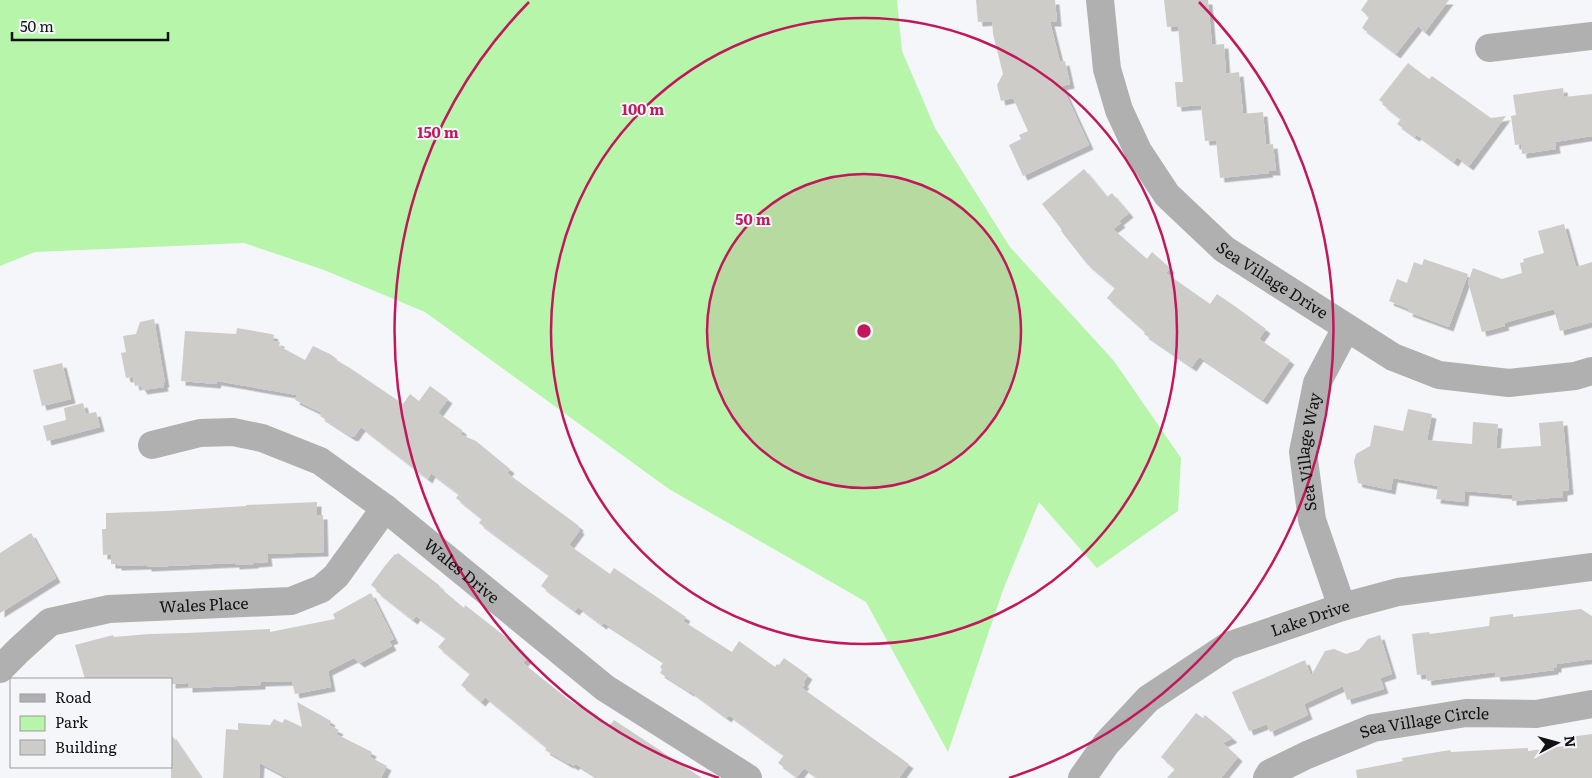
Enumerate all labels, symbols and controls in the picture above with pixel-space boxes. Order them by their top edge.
scale bar [12,10,169,42]
text: 50 m [20,14,54,37]
text: 100 m [622,97,664,120]
text: 150 m [417,120,459,143]
text: 50 m [735,207,771,230]
street label: Sea Village Drive [1212,235,1333,324]
centre of rings [855,322,873,340]
street label: Sea Village Way [1290,389,1326,513]
street label: Wales Drive [419,532,506,608]
street label: Wales Place [159,590,249,618]
street label: Lake Drive [1267,593,1352,642]
legend [10,678,172,768]
text: Road [55,685,91,708]
street label: Sea Village Circle [1355,700,1489,743]
text: Park [55,710,89,733]
north arrow [1532,718,1582,768]
text: Building [55,735,117,758]
text: N [1560,735,1582,749]

